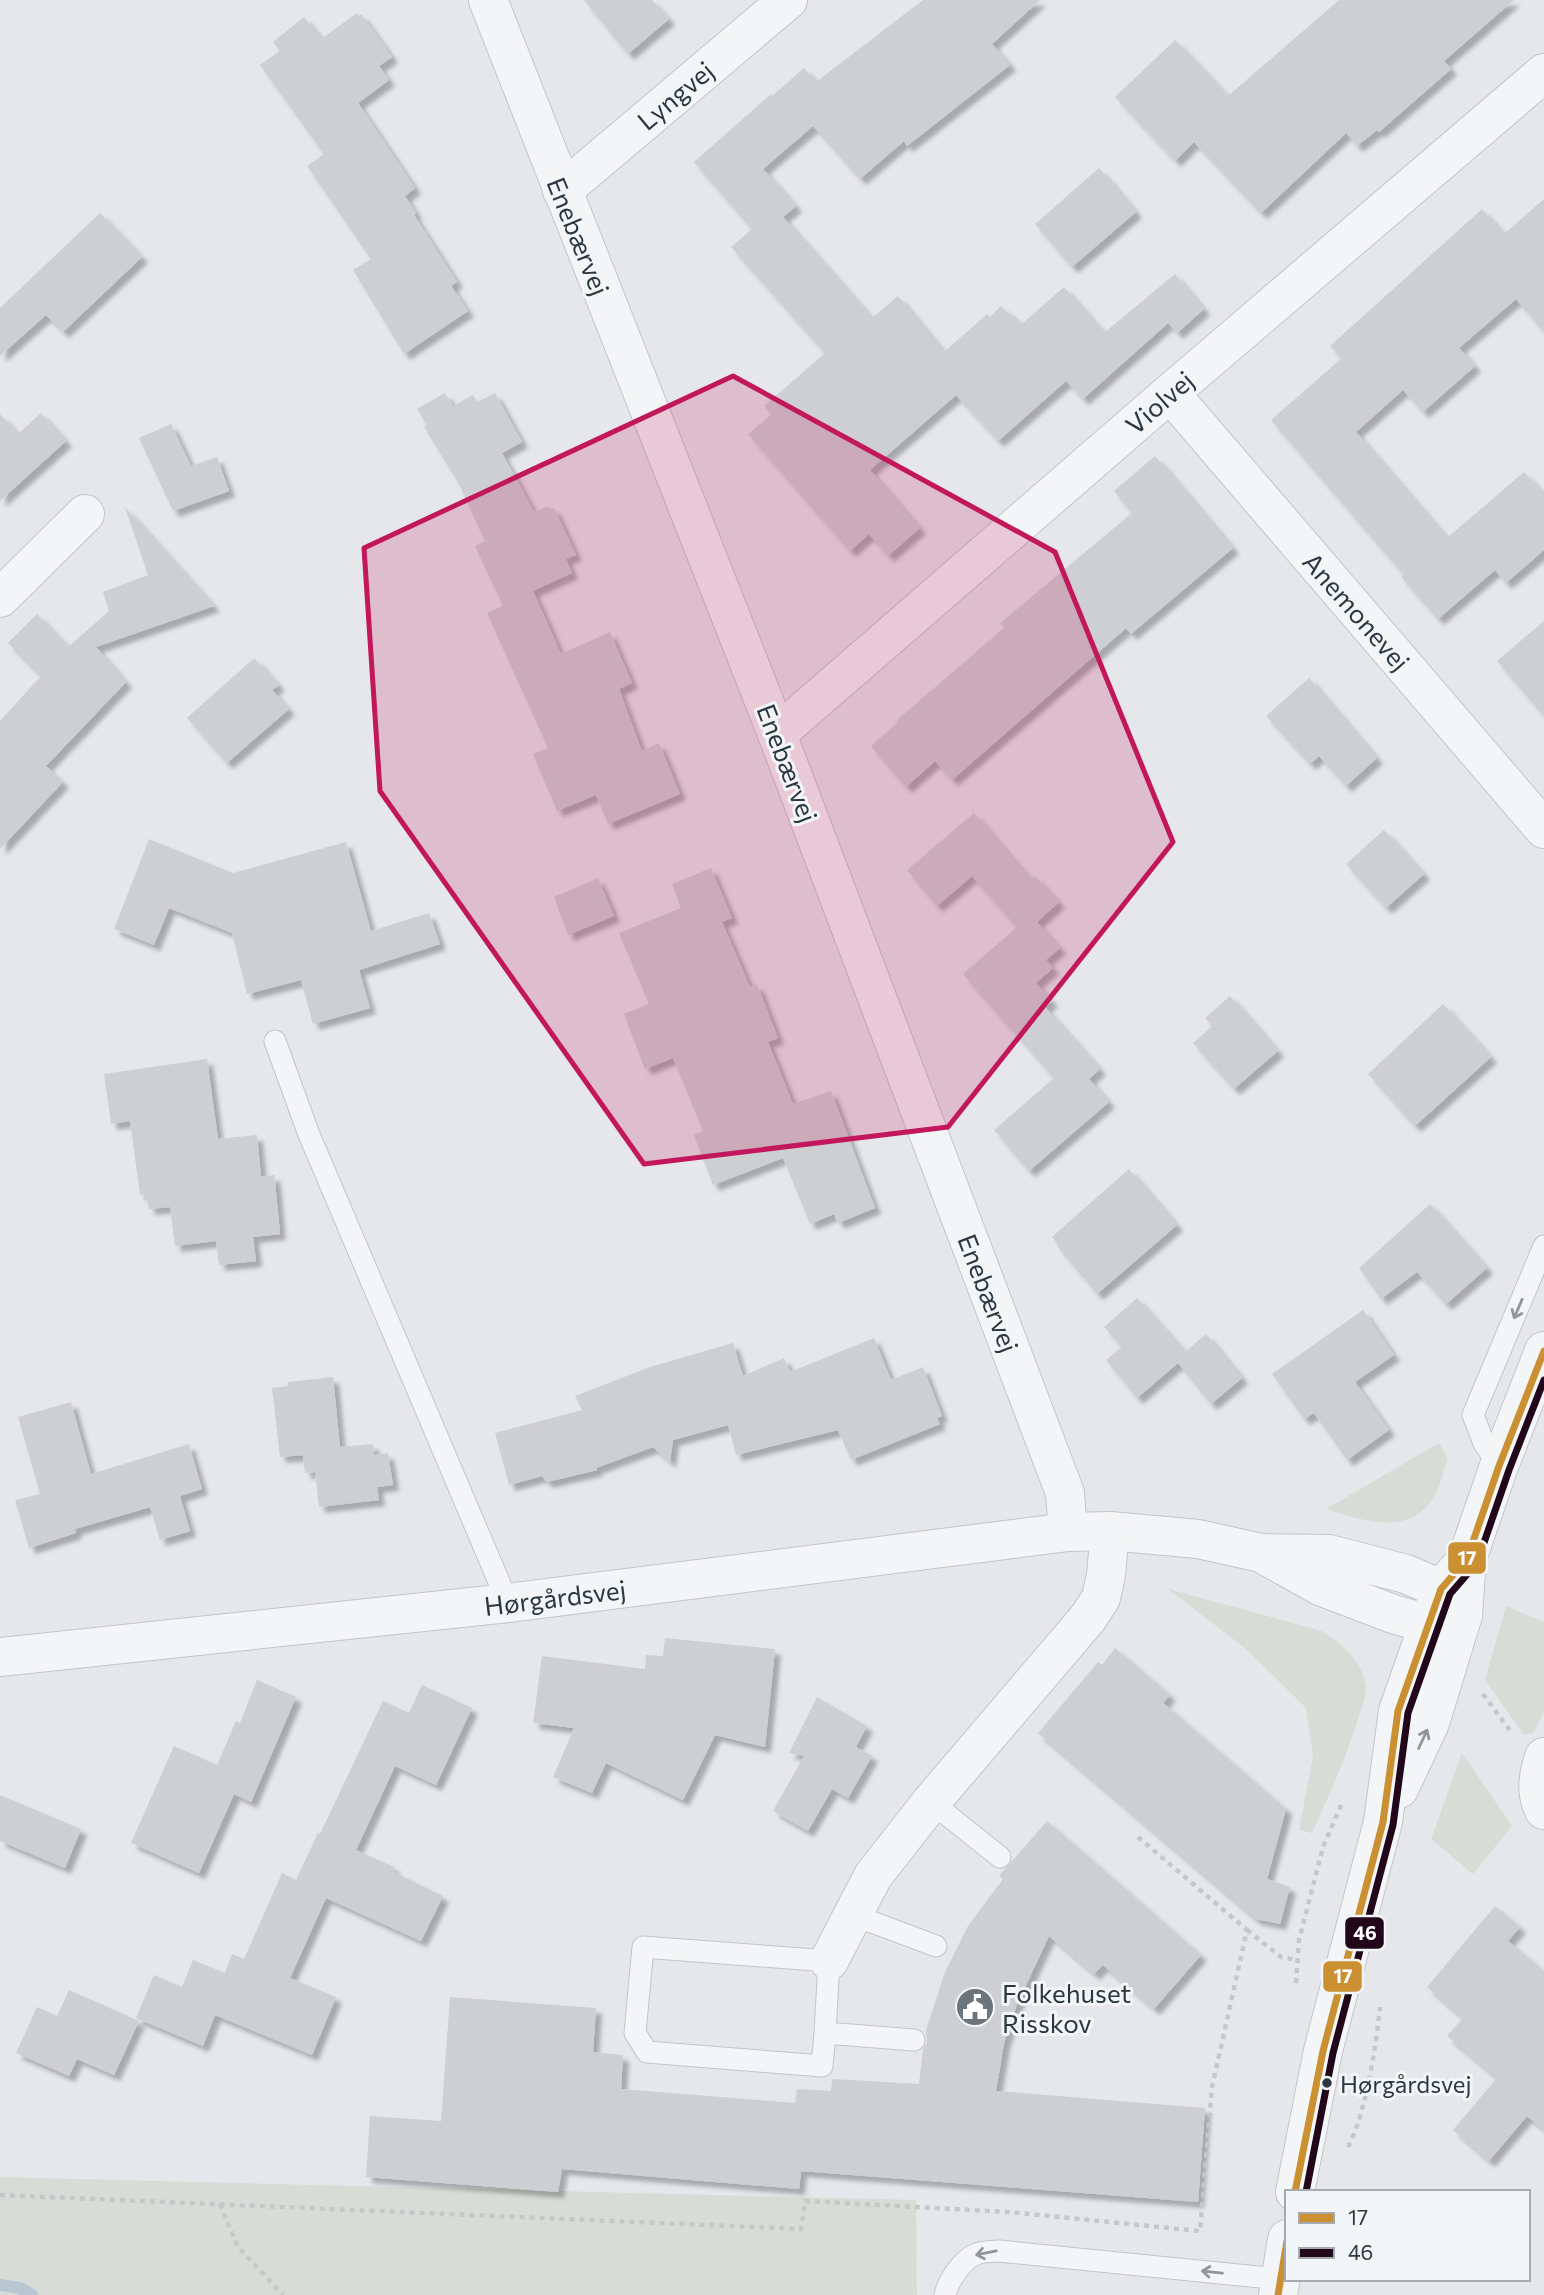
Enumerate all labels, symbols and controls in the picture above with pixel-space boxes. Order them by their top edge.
street label: Lyngvej [631,54,719,136]
street label: Enebærvej [541,173,617,299]
street label: Violvej [1119,364,1199,440]
street label: Anemonevej [1297,546,1417,676]
street label: Enebærvej [751,699,825,827]
street label: Enebærvej [952,1229,1026,1357]
one-way arrow [1510,1298,1523,1320]
line badge: 17 [1447,1541,1487,1575]
text: 17 [1457,1546,1477,1569]
street label: Hørgårdsvej [482,1573,628,1621]
one-way arrow [1416,1729,1430,1750]
line badge: 46 [1344,1916,1385,1950]
text: 46 [1353,1921,1377,1944]
line badge: 17 [1322,1960,1363,1993]
text: 17 [1333,1964,1353,1987]
place label: Folkehuset Risskov [1002,1977,1131,2038]
public building icon: Folkehuset Risskov [954,1986,996,2028]
place label: Hørgårdsvej [1340,2069,1472,2098]
marker: Hørgårdsvej [1320,2076,1334,2090]
legend [1285,2190,1530,2281]
text: 17 [1348,2204,1368,2229]
text: 46 [1348,2239,1373,2264]
one-way arrow [975,2247,998,2260]
one-way arrow [1201,2266,1224,2279]

